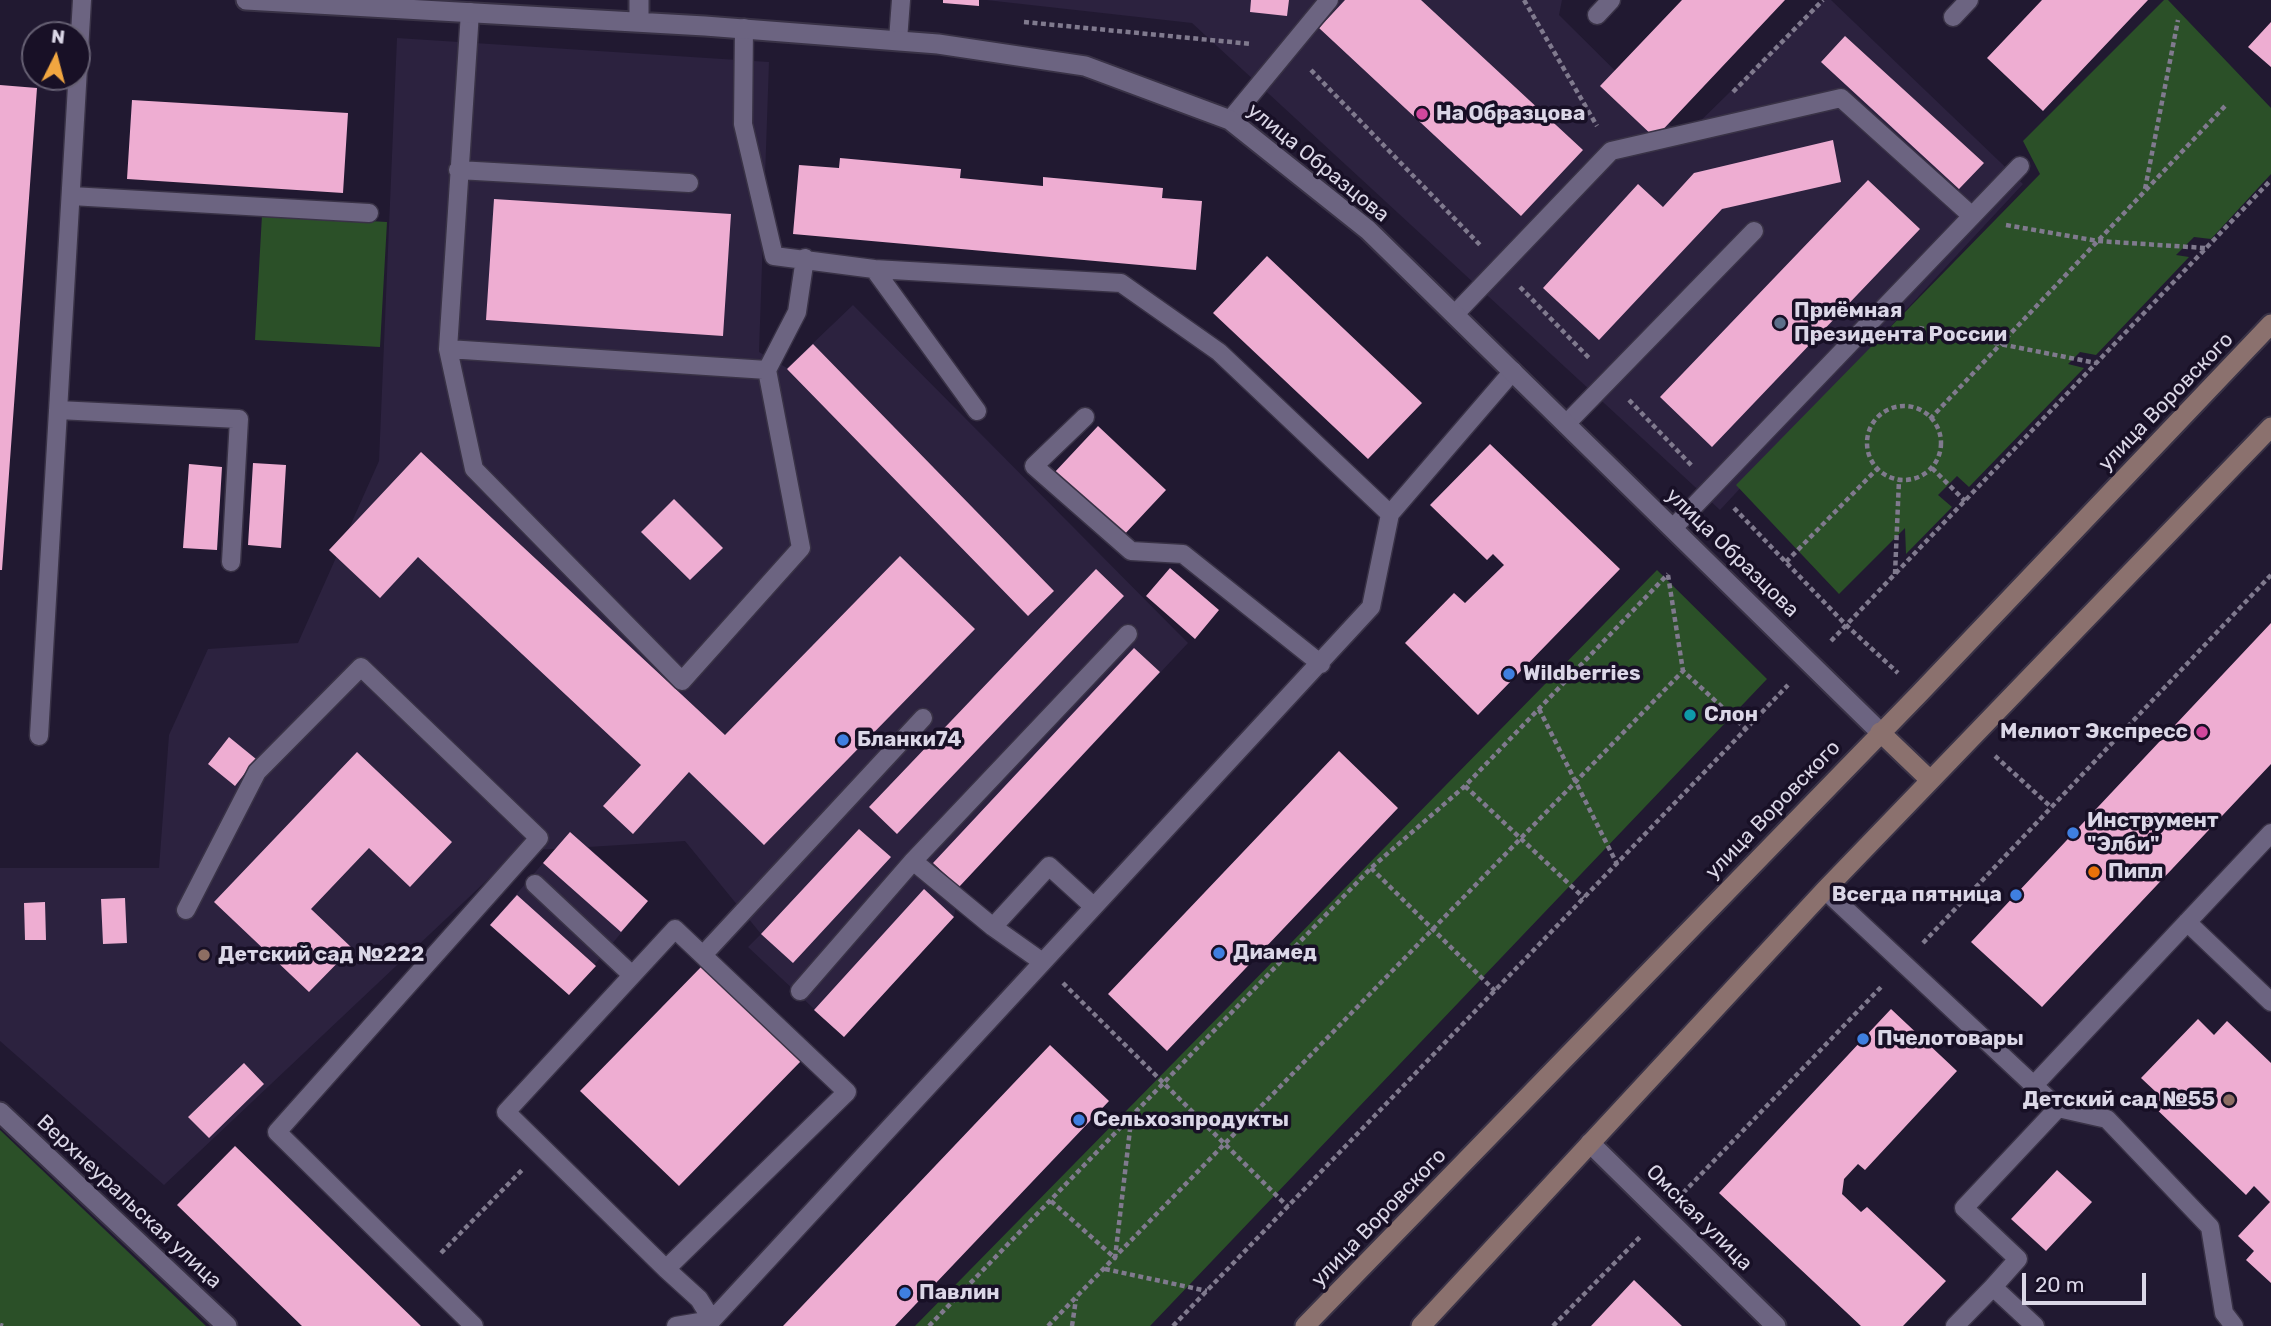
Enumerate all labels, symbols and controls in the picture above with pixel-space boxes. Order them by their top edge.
north arrow [21,21,91,91]
text: N [50,24,66,49]
street label: улица Образцова [1242,98,1394,228]
place label: На Образцова [1436,101,1585,127]
marker: На Образцова [1414,106,1430,122]
place label: Приёмная Президента России [1794,298,2007,348]
marker: Приёмная Президента России [1772,315,1788,331]
street label: улица Воровского [2093,327,2239,477]
street label: улица Образцова [1660,483,1804,623]
place label: Wildberries [1523,661,1641,687]
marker: Wildberries [1501,666,1517,682]
place label: Слон [1704,702,1758,728]
marker: Слон [1682,707,1698,723]
place label: Мелиот Экспресс [2000,719,2188,745]
marker: Мелиот Экспресс [2194,724,2210,740]
place label: Бланки74 [857,727,962,753]
marker: Бланки74 [835,732,851,748]
street label: улица Воровского [1700,735,1846,885]
place label: Инструмент "Элби" [2087,808,2218,858]
marker: Инструмент "Элби" [2065,825,2081,841]
place label: Пипл [2108,859,2163,885]
marker: Пипл [2086,864,2102,880]
place label: Всегда пятница [1832,882,2002,908]
marker: Всегда пятница [2008,887,2024,903]
place label: Диамед [1233,940,1317,966]
place label: Детский сад №222 [218,942,424,968]
marker: Диамед [1211,945,1227,961]
marker: Детский сад №222 [196,947,212,963]
place label: Пчелотовары [1877,1026,2024,1052]
marker: Пчелотовары [1855,1031,1871,1047]
place label: Детский сад №55 [2022,1087,2215,1113]
marker: Детский сад №55 [2221,1092,2237,1108]
place label: Сельхозпродукты [1093,1107,1289,1133]
street label: Верхнеуральская улица [31,1110,227,1294]
marker: Сельхозпродукты [1071,1112,1087,1128]
street label: улица Воровского [1306,1143,1452,1293]
street label: Омская улица [1641,1160,1757,1276]
scale bar [2026,1260,2150,1304]
text: 20 m [2035,1272,2084,1297]
place label: Павлин [919,1280,1000,1306]
marker: Павлин [897,1285,913,1301]

